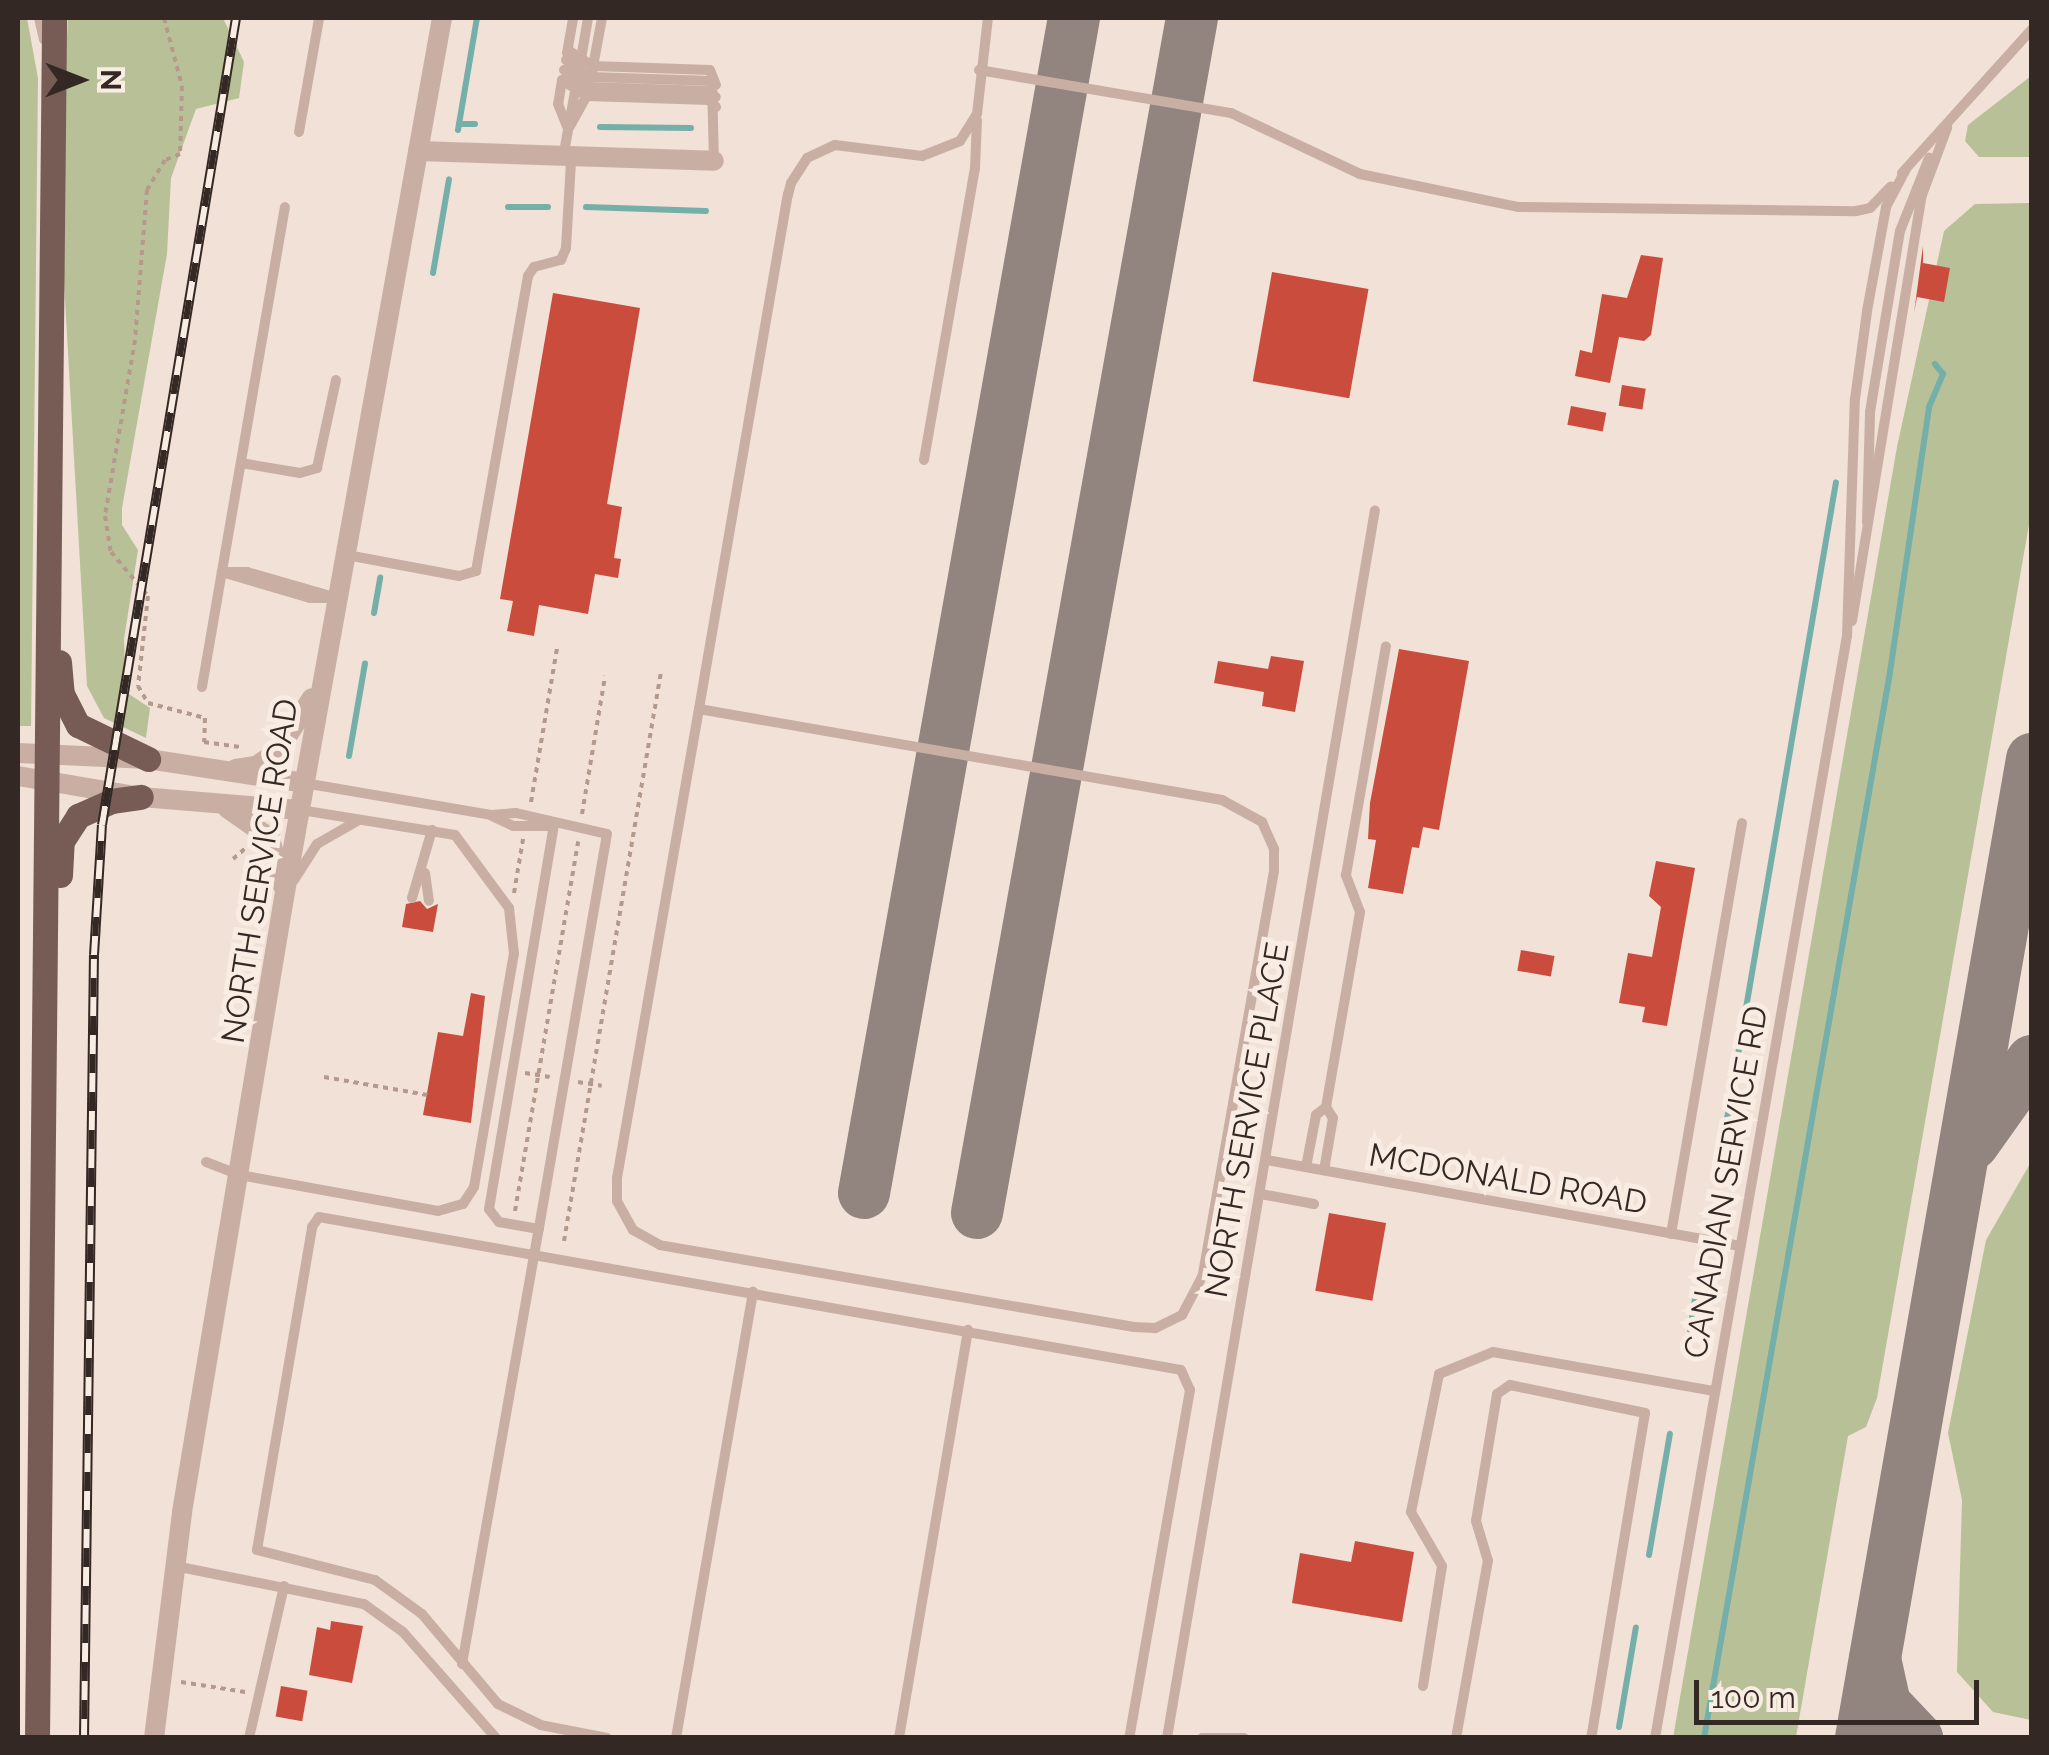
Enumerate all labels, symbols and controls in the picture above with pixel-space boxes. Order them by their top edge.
north arrow [30,30,130,130]
text: N [94,69,127,91]
street label: NORTH SERVICE ROAD [214,696,306,1046]
street label: NORTH SERVICE PLACE [1197,939,1297,1301]
street label: CANADIAN SERVICE RD [1676,1003,1776,1361]
street label: MCDONALD ROAD [1366,1136,1650,1222]
scale bar [1699,1660,1984,1722]
text: 100 m [1711,1680,1796,1715]

